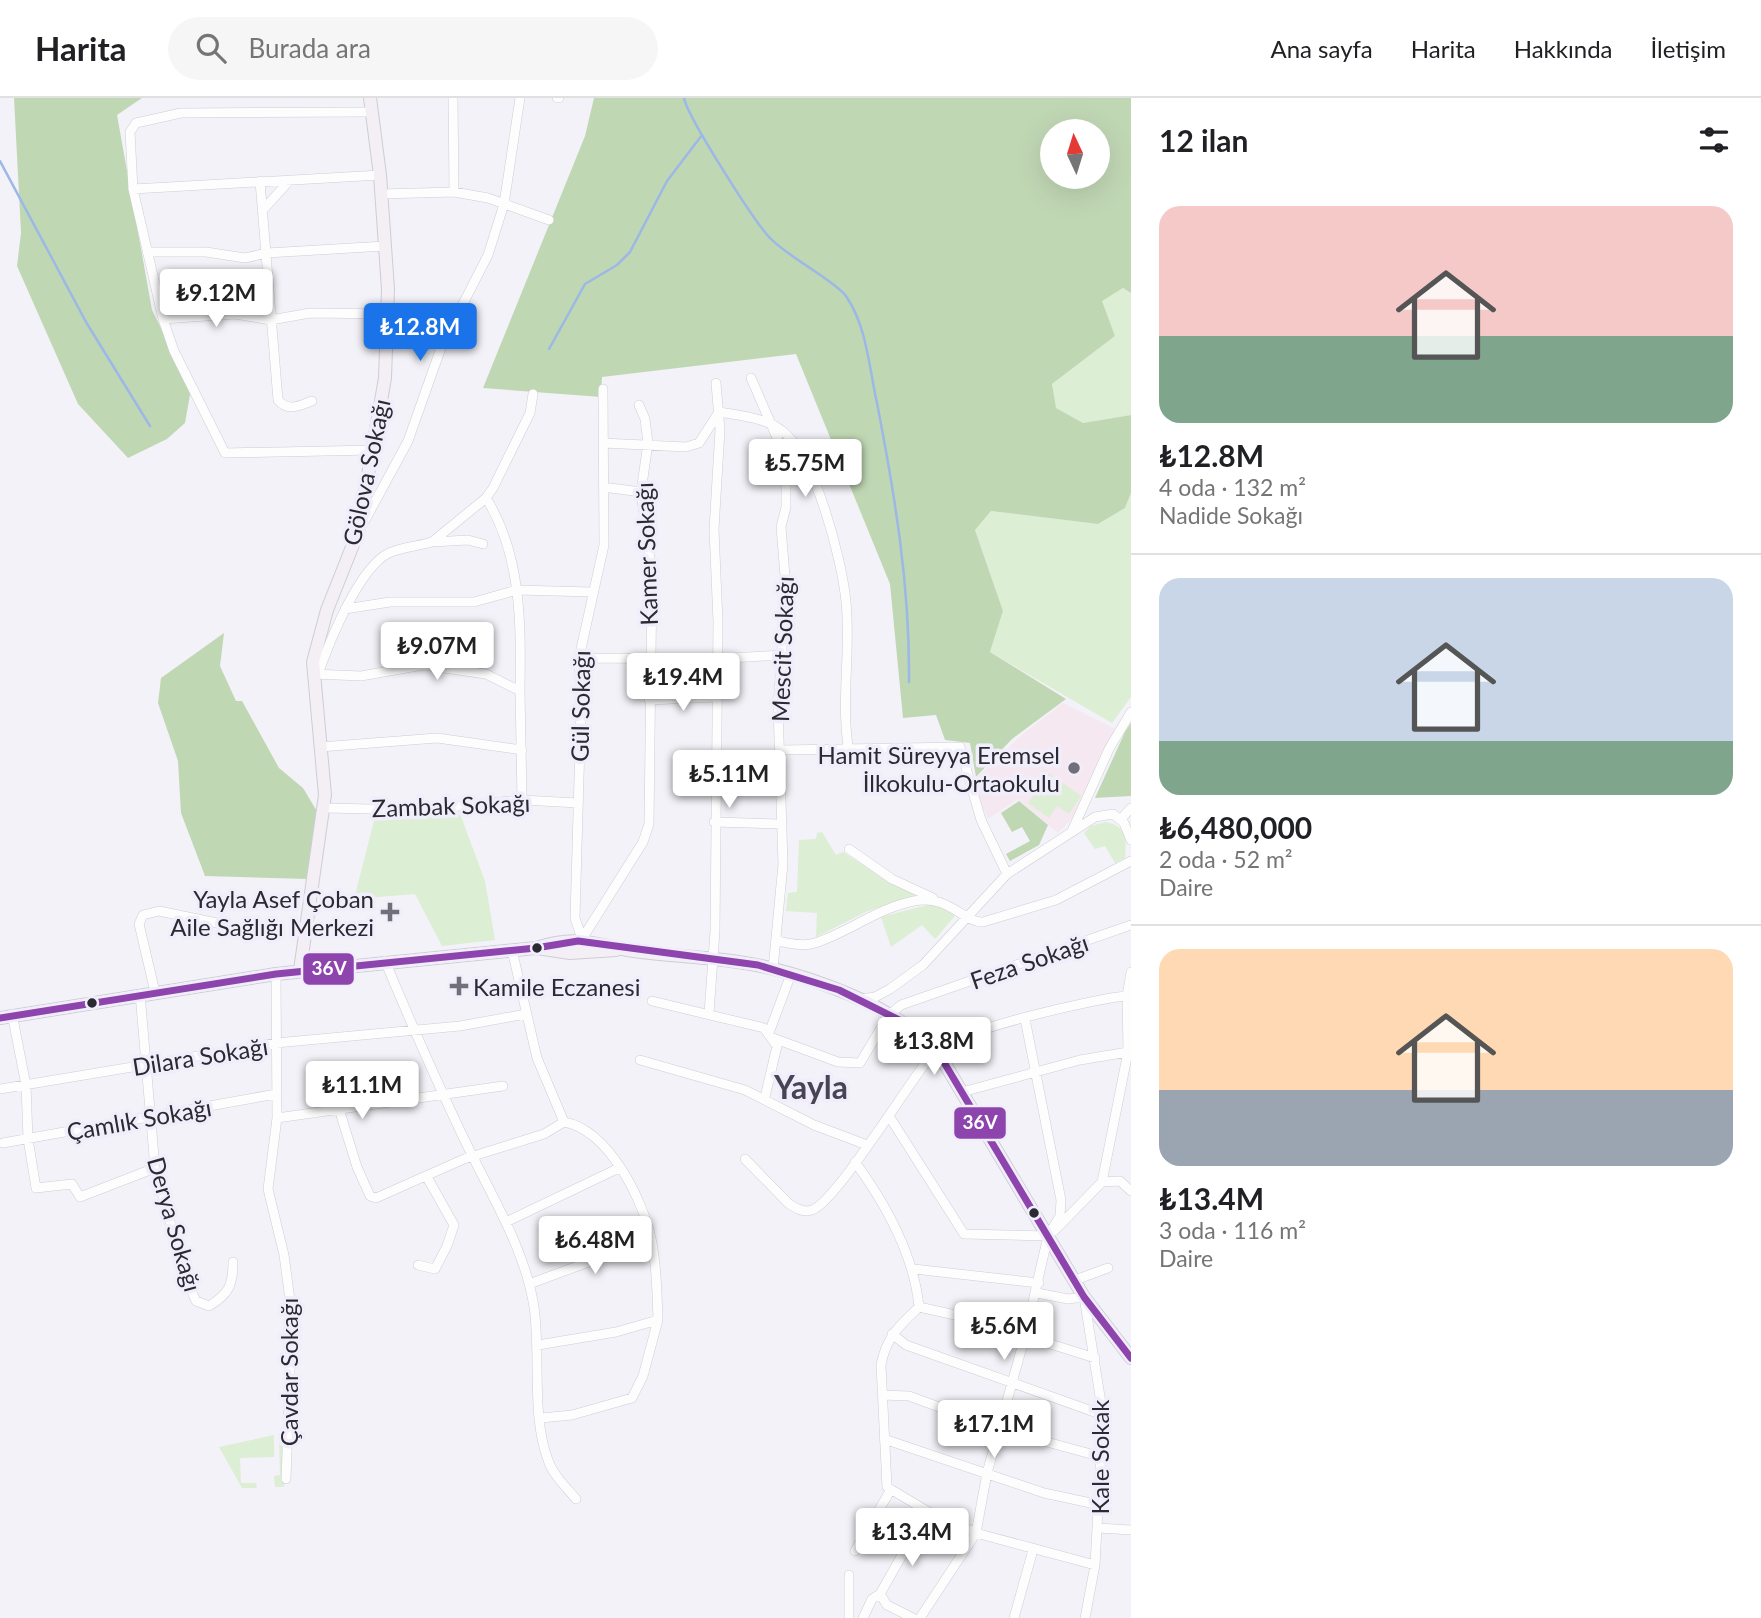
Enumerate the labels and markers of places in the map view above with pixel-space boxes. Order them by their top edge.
pin: ₺9.12M [159,270,273,329]
pin: ₺12.8M [363,303,477,363]
pin: ₺5.75M [748,440,862,499]
pin: ₺9.07M [380,622,494,682]
pin: ₺19.4M [626,654,740,713]
place label: Hamit Süreyya Eremsel İlkokulu-Ortaokulu [818,740,1060,797]
pin: ₺5.11M [672,750,786,810]
marker: Hamit Süreyya Eremsel İlkokulu-Ortaokulu [1066,760,1082,776]
place label: Yayla Asef Çoban Aile Sağlığı Merkezi [170,884,374,941]
marker: Yayla Asef Çoban Aile Sağlığı Merkezi [380,902,400,922]
unlabelled marker [530,941,544,955]
place label: Kamile Eczanesi [473,972,640,1001]
marker: Kamile Eczanesi [451,978,467,994]
unlabelled marker [85,996,99,1010]
pin: ₺13.8M [877,1018,991,1077]
pin: ₺11.1M [305,1062,419,1121]
unlabelled marker [1027,1206,1041,1220]
pin: ₺6.48M [538,1216,652,1276]
pin: ₺5.6M [955,1302,1053,1362]
pin: ₺17.1M [937,1400,1051,1460]
pin: ₺13.4M [855,1508,969,1568]

